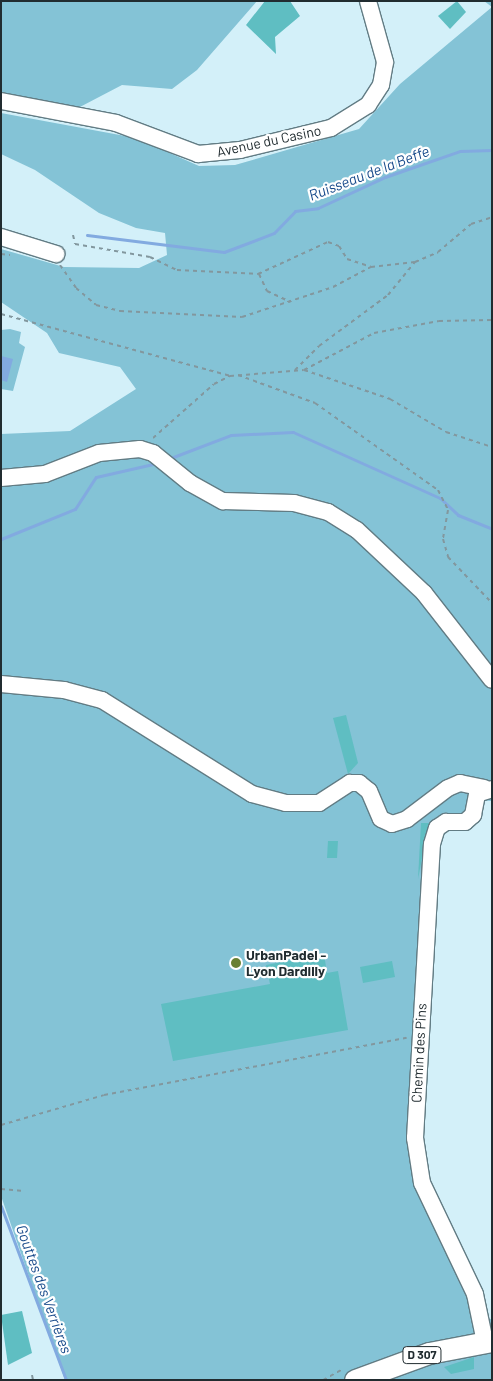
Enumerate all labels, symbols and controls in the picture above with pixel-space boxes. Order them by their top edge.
street label: Avenue du Casino [215,122,323,160]
water label: Ruisseau de la Beffe [306,142,432,204]
place label: UrbanPadel - Lyon Dardilly [246,947,326,980]
marker: UrbanPadel - Lyon Dardilly [230,957,242,969]
street label: Chemin des Pins [408,1003,430,1103]
water label: Gouttes des Verrières [12,1222,76,1356]
road number: D 307 [402,1346,442,1364]

